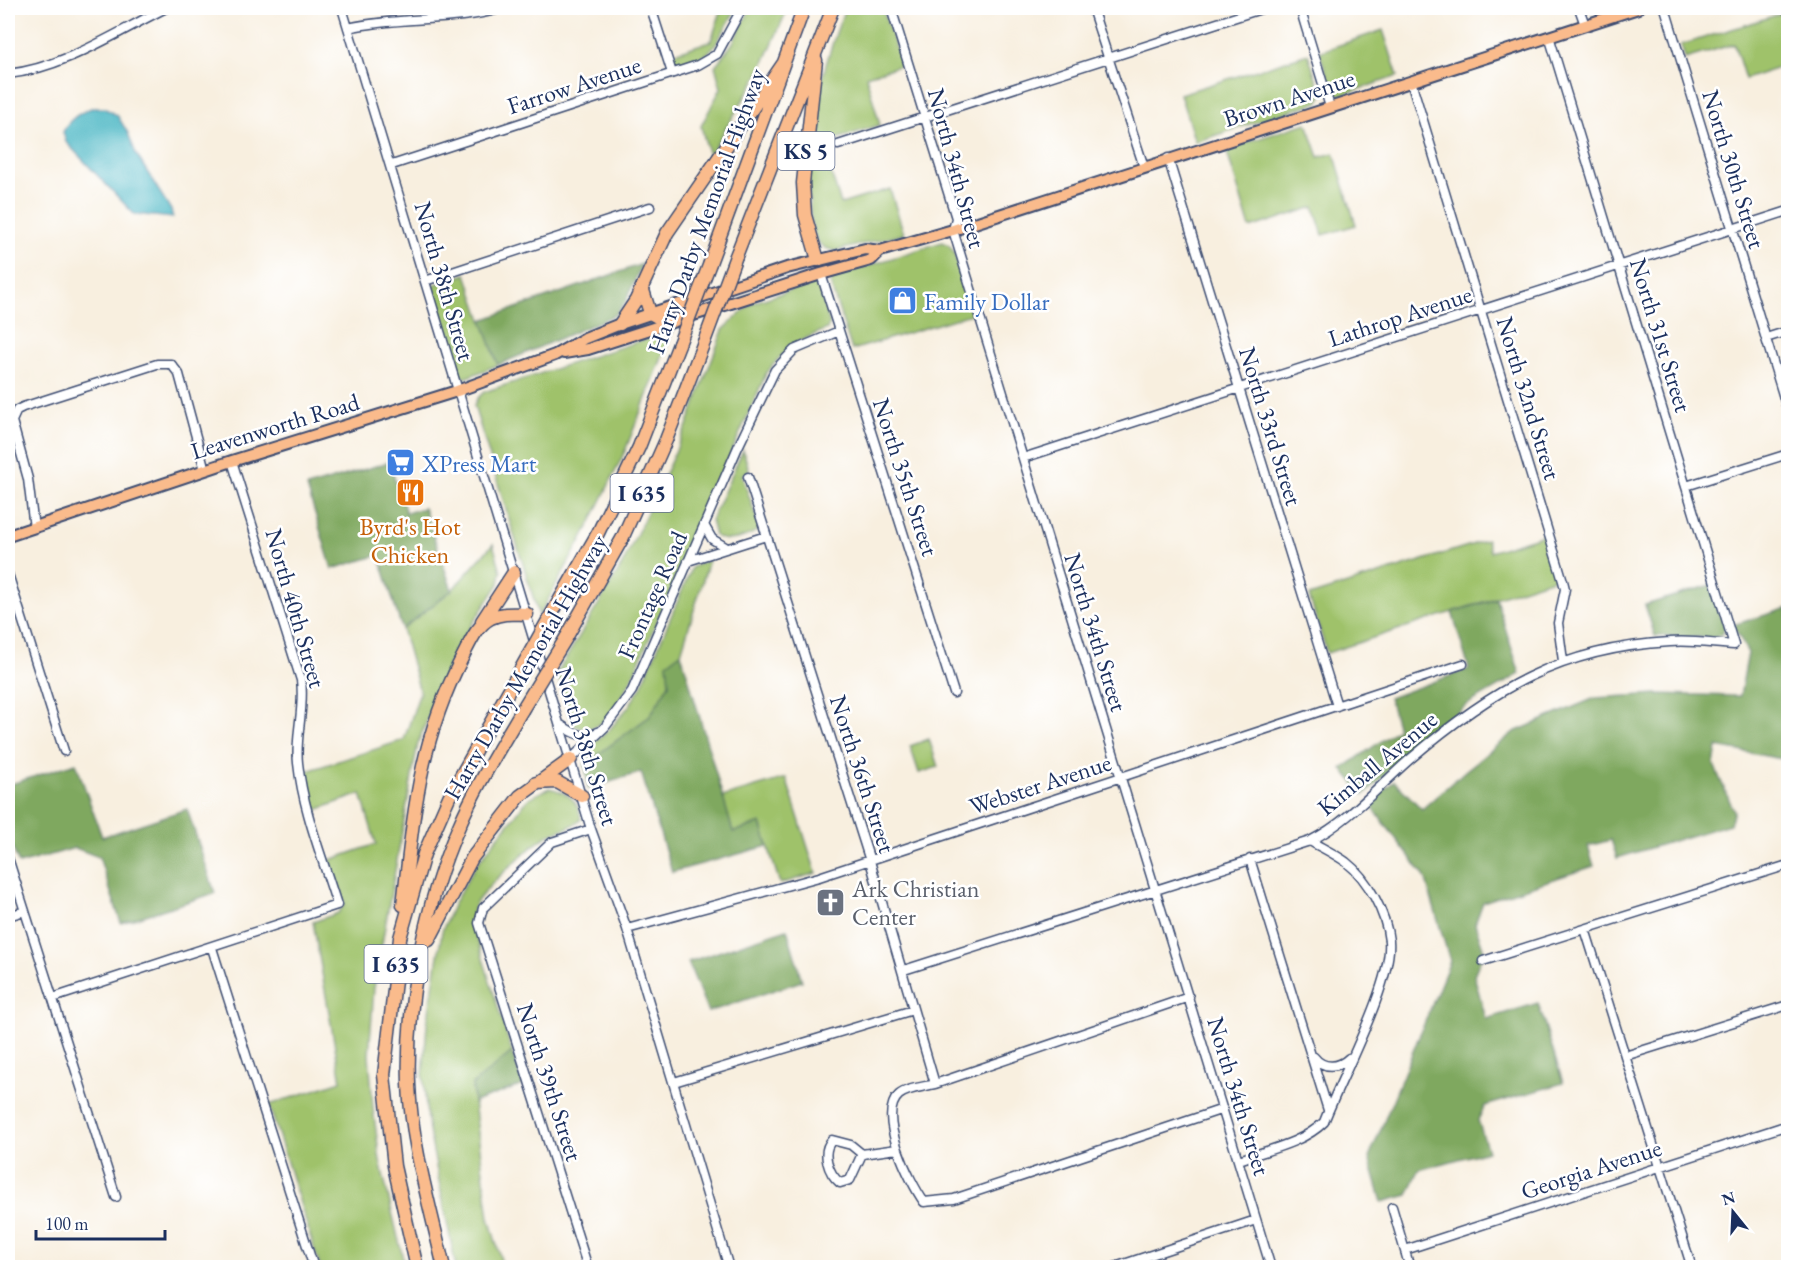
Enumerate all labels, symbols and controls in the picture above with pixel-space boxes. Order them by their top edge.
street label: Farrow Avenue [503,49,645,121]
street label: Brown Avenue [1219,62,1359,134]
street label: Harry Darby Memorial Highway [640,64,772,358]
street label: North 34th Street [921,85,993,252]
street label: North 30th Street [1695,86,1773,252]
road number: KS 5 [778,132,834,170]
street label: North 38th Street [407,198,483,365]
street label: North 31st Street [1623,254,1699,416]
street label: Lathrop Avenue [1324,278,1476,354]
shop icon: Family Dollar [887,285,919,317]
place label: Family Dollar [924,286,1050,317]
street label: North 32nd Street [1489,313,1569,484]
street label: North 33rd Street [1232,343,1310,510]
street label: Leavenworth Road [187,385,364,466]
street label: North 35th Street [866,394,946,560]
supermarket icon: XPress Mart [385,447,417,479]
place label: XPress Mart [421,448,537,479]
road number: I 635 [610,474,674,512]
restaurant icon: Byrd's Hot Chicken [394,477,426,509]
place label: Byrd's Hot Chicken [360,511,461,570]
street label: North 40th Street [258,525,334,692]
street label: Frontage Road [610,525,694,664]
street label: Harry Darby Memorial Highway [436,528,614,805]
street label: North 34th Street [1057,549,1135,715]
street label: North 38th Street [548,663,626,829]
street label: North 36th Street [823,691,903,857]
street label: Kimball Avenue [1311,704,1443,822]
street label: Webster Avenue [965,746,1115,822]
place label: Ark Christian Center [851,873,980,932]
church icon: Ark Christian Center [815,886,847,918]
road number: I 635 [364,945,428,983]
street label: North 39th Street [510,999,590,1165]
street label: North 34th Street [1200,1013,1278,1179]
street label: Georgia Avenue [1517,1132,1665,1206]
north arrow [1703,1182,1763,1242]
text: N [1719,1186,1738,1210]
scale bar [36,1203,165,1241]
text: 100 m [45,1212,89,1235]

